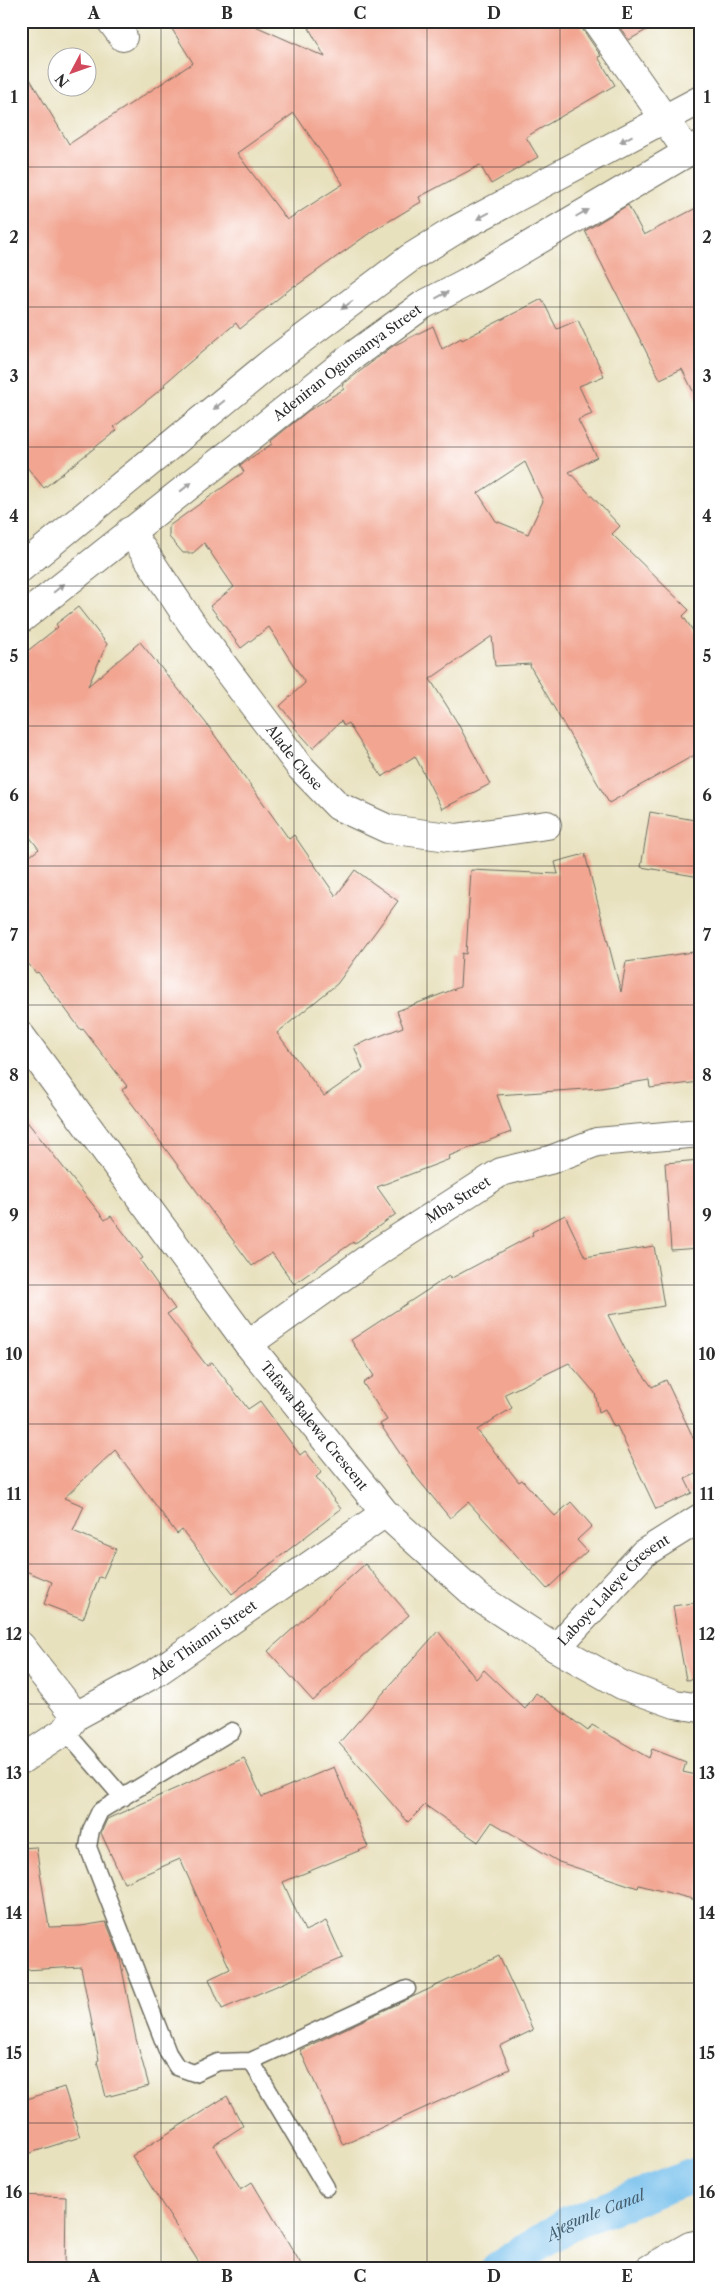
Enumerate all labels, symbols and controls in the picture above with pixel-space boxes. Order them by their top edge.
text: A [87,3,101,23]
text: B [221,3,233,23]
text: C [354,3,366,23]
text: D [487,3,501,23]
text: E [621,3,633,23]
north arrow [48,48,98,98]
text: N [51,70,73,91]
text: 1 [10,87,18,107]
text: 1 [703,87,711,107]
one-way arrow [619,134,632,143]
one-way arrow [575,209,590,217]
one-way arrow [475,212,490,220]
text: 2 [9,227,19,247]
text: 2 [702,227,712,247]
one-way arrow [435,291,449,299]
street label: Adeniran Ogunsanya Street [269,300,425,425]
one-way arrow [341,300,354,311]
text: 3 [9,366,19,386]
text: 3 [702,366,712,386]
one-way arrow [213,400,226,411]
one-way arrow [179,481,192,492]
text: 4 [9,506,19,526]
text: 4 [702,506,712,526]
one-way arrow [52,583,65,594]
text: 5 [10,646,19,666]
text: 5 [703,646,712,666]
street label: Alade Close [262,720,327,794]
text: 6 [9,785,19,805]
text: 6 [702,785,712,805]
text: 7 [10,925,19,945]
text: 7 [703,925,712,945]
text: 8 [9,1065,19,1085]
text: 8 [702,1065,712,1085]
street label: Mba Street [422,1172,494,1227]
text: 9 [9,1205,19,1225]
text: 9 [702,1205,712,1225]
text: 10 [5,1344,23,1364]
text: 10 [698,1344,716,1364]
street label: Tafawa Balewa Crescent [257,1358,372,1494]
text: 11 [7,1484,22,1504]
text: 11 [700,1484,715,1504]
street label: Laboye Laleye Cresent [554,1530,673,1650]
street label: Ade Thianni Street [146,1596,260,1683]
text: 12 [6,1624,22,1644]
text: 12 [699,1624,715,1644]
text: 13 [6,1763,22,1783]
text: 13 [699,1763,715,1783]
text: 14 [6,1903,22,1923]
text: 14 [699,1903,715,1923]
text: 15 [6,2043,22,2063]
text: 15 [699,2043,715,2063]
text: 16 [6,2182,23,2202]
text: 16 [699,2182,716,2202]
water label: Ajegunle Canal [541,2185,649,2246]
text: A [87,2266,101,2286]
text: B [221,2266,233,2286]
text: C [354,2266,366,2286]
text: D [487,2266,501,2286]
text: E [621,2266,633,2286]

